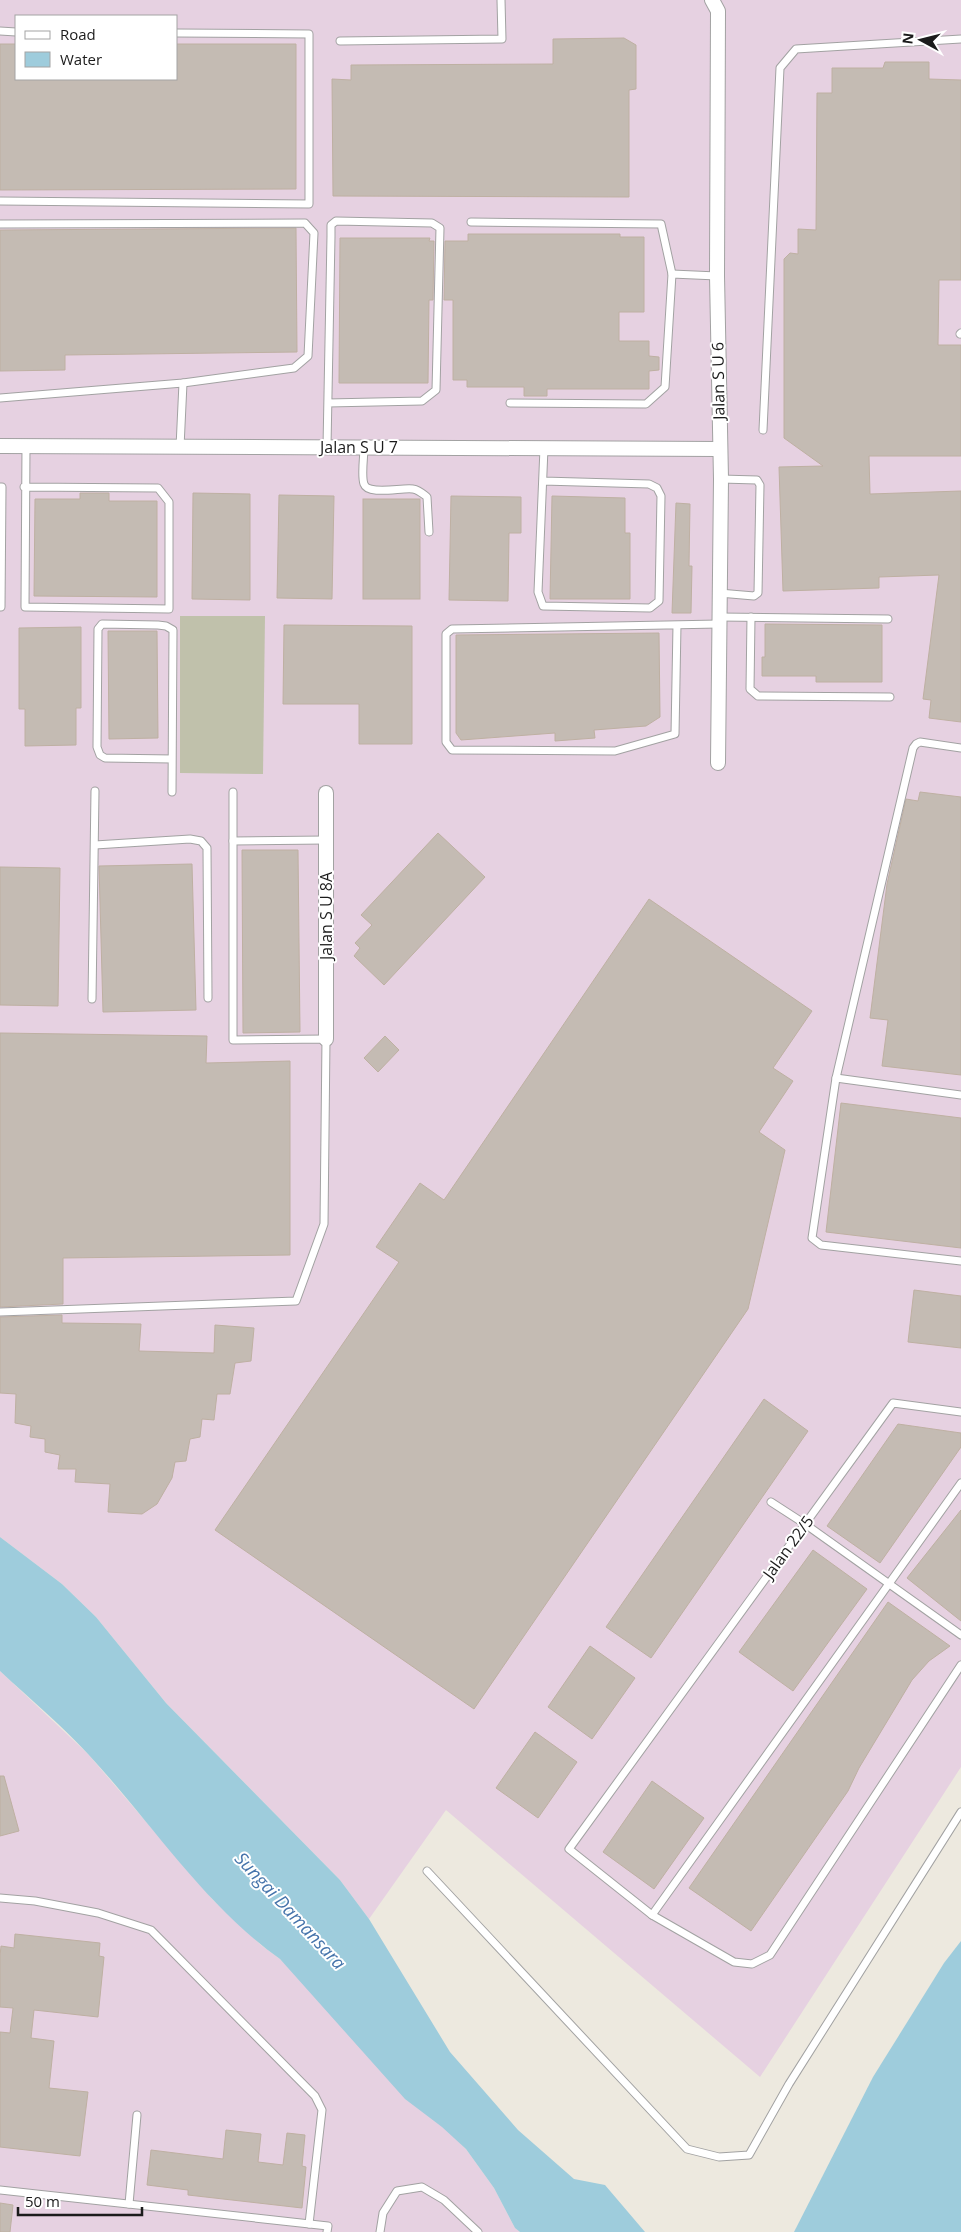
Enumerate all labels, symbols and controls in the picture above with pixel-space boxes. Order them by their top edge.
legend [15,15,178,80]
north arrow [896,15,946,65]
text: Road [60,24,96,44]
text: N [897,32,918,45]
text: Water [60,49,102,69]
street label: Jalan S U 6 [706,342,730,422]
street label: Jalan S U 7 [318,436,398,458]
street label: Jalan S U 8A [315,871,337,962]
street label: Jalan 22/5 [756,1511,818,1585]
water label: Sungai Damansara [230,1846,351,1974]
scale bar [18,2184,141,2216]
text: 50 m [25,2191,60,2211]

